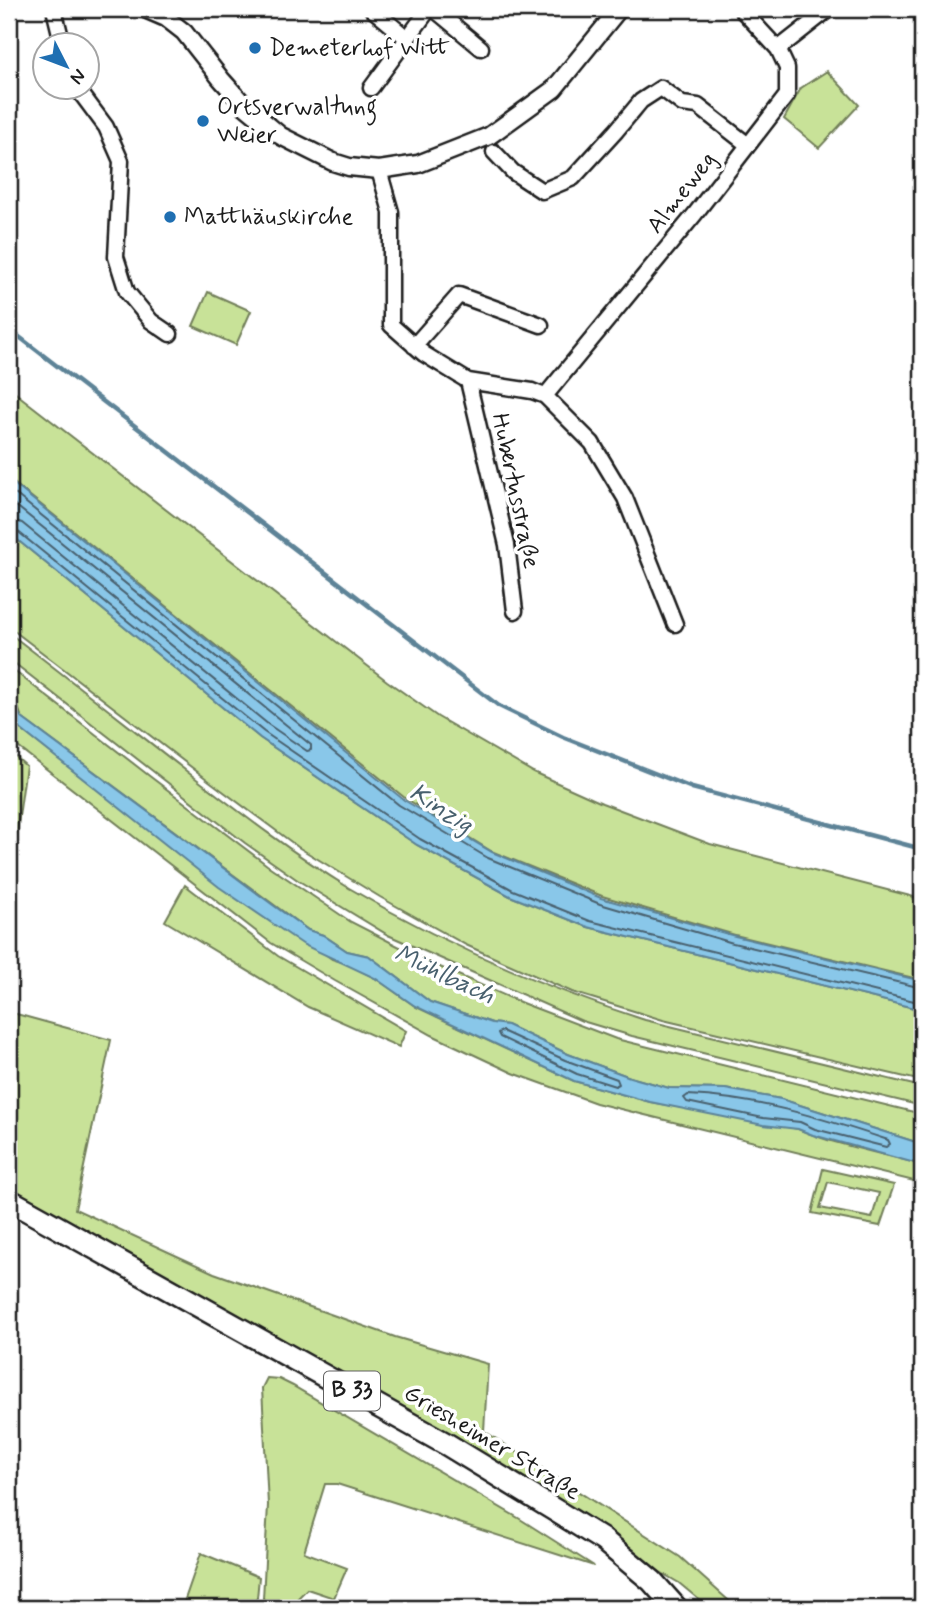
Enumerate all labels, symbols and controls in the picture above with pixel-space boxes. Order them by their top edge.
north arrow [32,32,102,102]
place label: Demeterhof Witt [269,33,450,64]
marker: Demeterhof Witt [247,40,263,56]
text: N [64,63,91,89]
place label: Ortsverwaltung Weier [217,92,377,151]
marker: Ortsverwaltung Weier [195,113,211,129]
street label: Almeweg [640,146,724,240]
place label: Matthäuskirche [184,202,354,233]
marker: Matthäuskirche [162,209,178,225]
street label: Hubertusstraße [483,411,547,572]
water label: Kinzig [403,776,480,843]
water label: Mühlbach [388,937,500,1013]
road number: B 33 [324,1372,380,1410]
street label: Griesheimer Straße [398,1378,586,1508]

